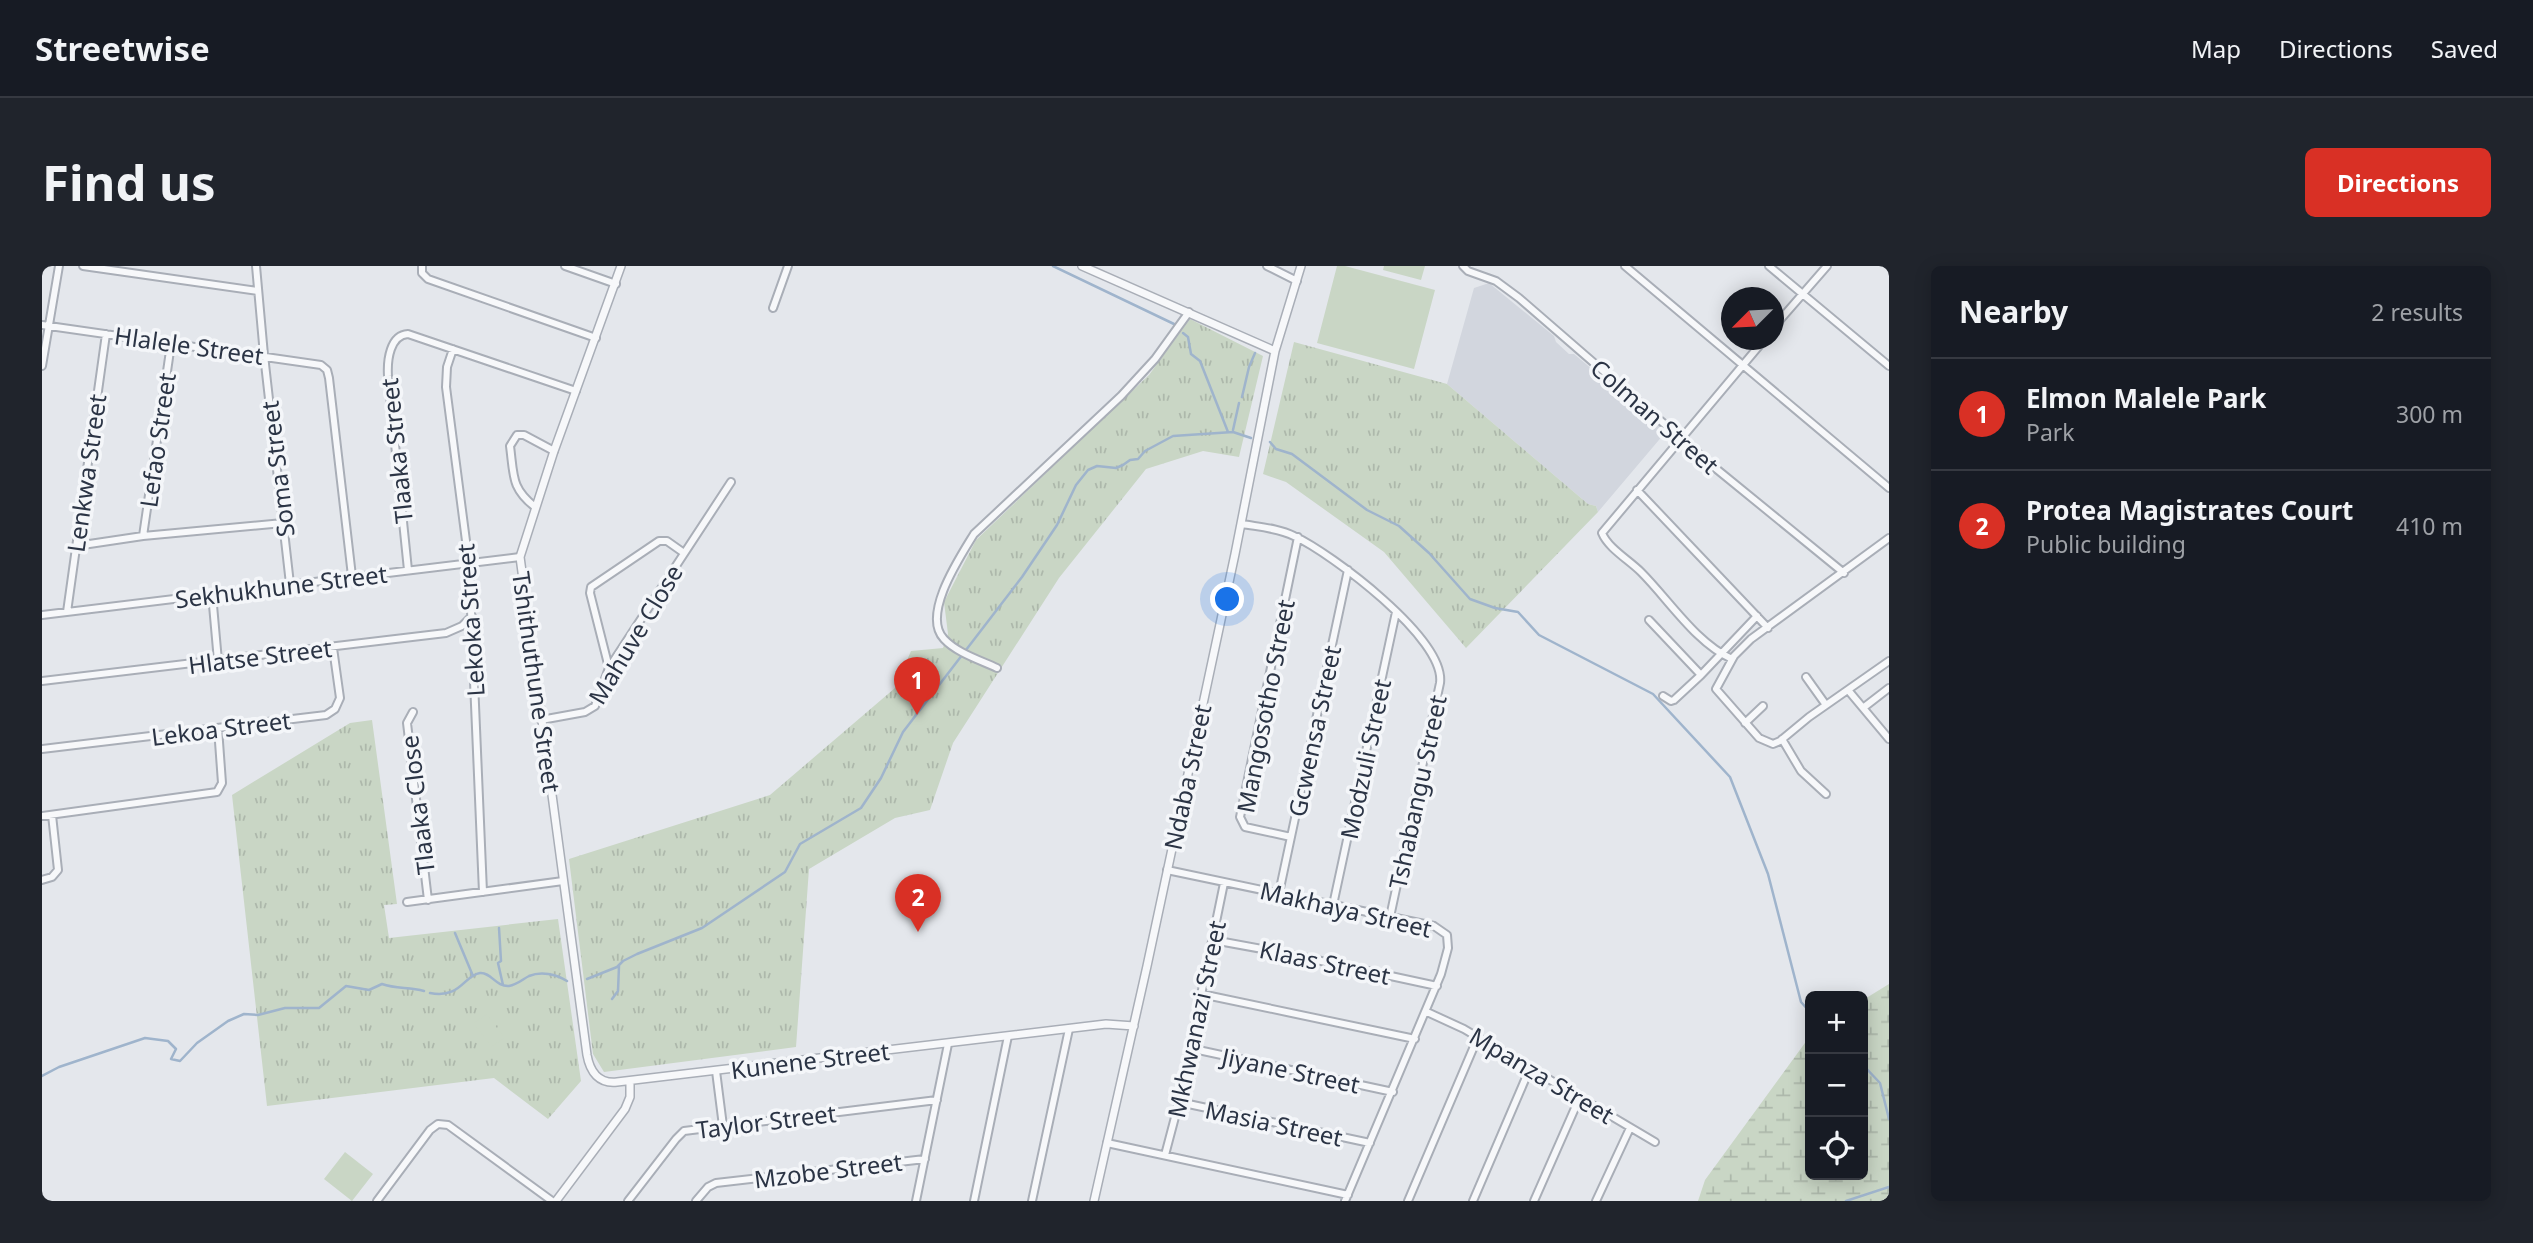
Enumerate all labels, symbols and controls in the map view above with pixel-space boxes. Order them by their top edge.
text: Streetwise [35,26,210,71]
text: Map [2191,32,2241,65]
text: Directions [2279,32,2393,65]
text: Saved [2431,32,2498,65]
button: Directions [2305,148,2491,217]
text: Find us [42,149,216,215]
north arrow [1721,287,1784,350]
text: Nearby [1959,291,2068,332]
text: 2 results [2371,296,2463,328]
street label: Hlalele Street [112,318,266,372]
street label: Colman Street [1584,351,1726,481]
street label: Lefao Street [131,370,183,509]
street label: Tlaaka Street [372,376,420,525]
text: Elmon Malele Park [2026,380,2266,416]
street label: Lenkwa Street [59,391,113,554]
text: 1 [1975,398,1989,430]
text: 300 m [2396,398,2463,430]
street label: Soma Street [252,399,302,539]
text: Park [2026,416,2075,448]
text: Protea Magistrates Court [2026,492,2353,528]
text: 2 [1975,510,1989,542]
text: 410 m [2396,510,2463,542]
text: Public building [2026,528,2186,560]
street label: Lekoka Street [448,542,492,697]
street label: Sekhukhune Street [173,557,389,615]
street label: Mahuve Close [580,558,690,710]
street label: Tshithuthune Street [505,569,569,795]
your location [1210,582,1244,616]
street label: Mangosotho Street [1228,596,1302,815]
street label: Hlatse Street [186,631,334,681]
street label: Gcwensa Street [1280,642,1348,820]
pin: 1 [894,657,940,715]
street label: Modzuli Street [1332,676,1398,842]
street label: Tshabangu Street [1380,692,1454,892]
street label: Ndaba Street [1155,701,1219,853]
street label: Lekoa Street [149,703,293,753]
street label: Tlaaka Close [392,734,442,876]
street label: Makhaya Street [1257,873,1435,945]
pin: 2 [895,874,941,932]
street label: Mkhwanazi Street [1159,917,1233,1121]
street label: Klaas Street [1257,932,1394,992]
map controls [1805,991,1868,1180]
button: + [1805,991,1868,1054]
street label: Mpanza Street [1464,1019,1621,1131]
street label: Kunene Street [729,1034,892,1086]
street label: Jiyane Street [1217,1039,1363,1101]
button: − [1805,1054,1868,1117]
street label: Masia Street [1202,1092,1346,1154]
street label: Taylor Street [694,1096,838,1146]
button: locate [1805,1117,1868,1180]
street label: Mzobe Street [752,1144,904,1195]

